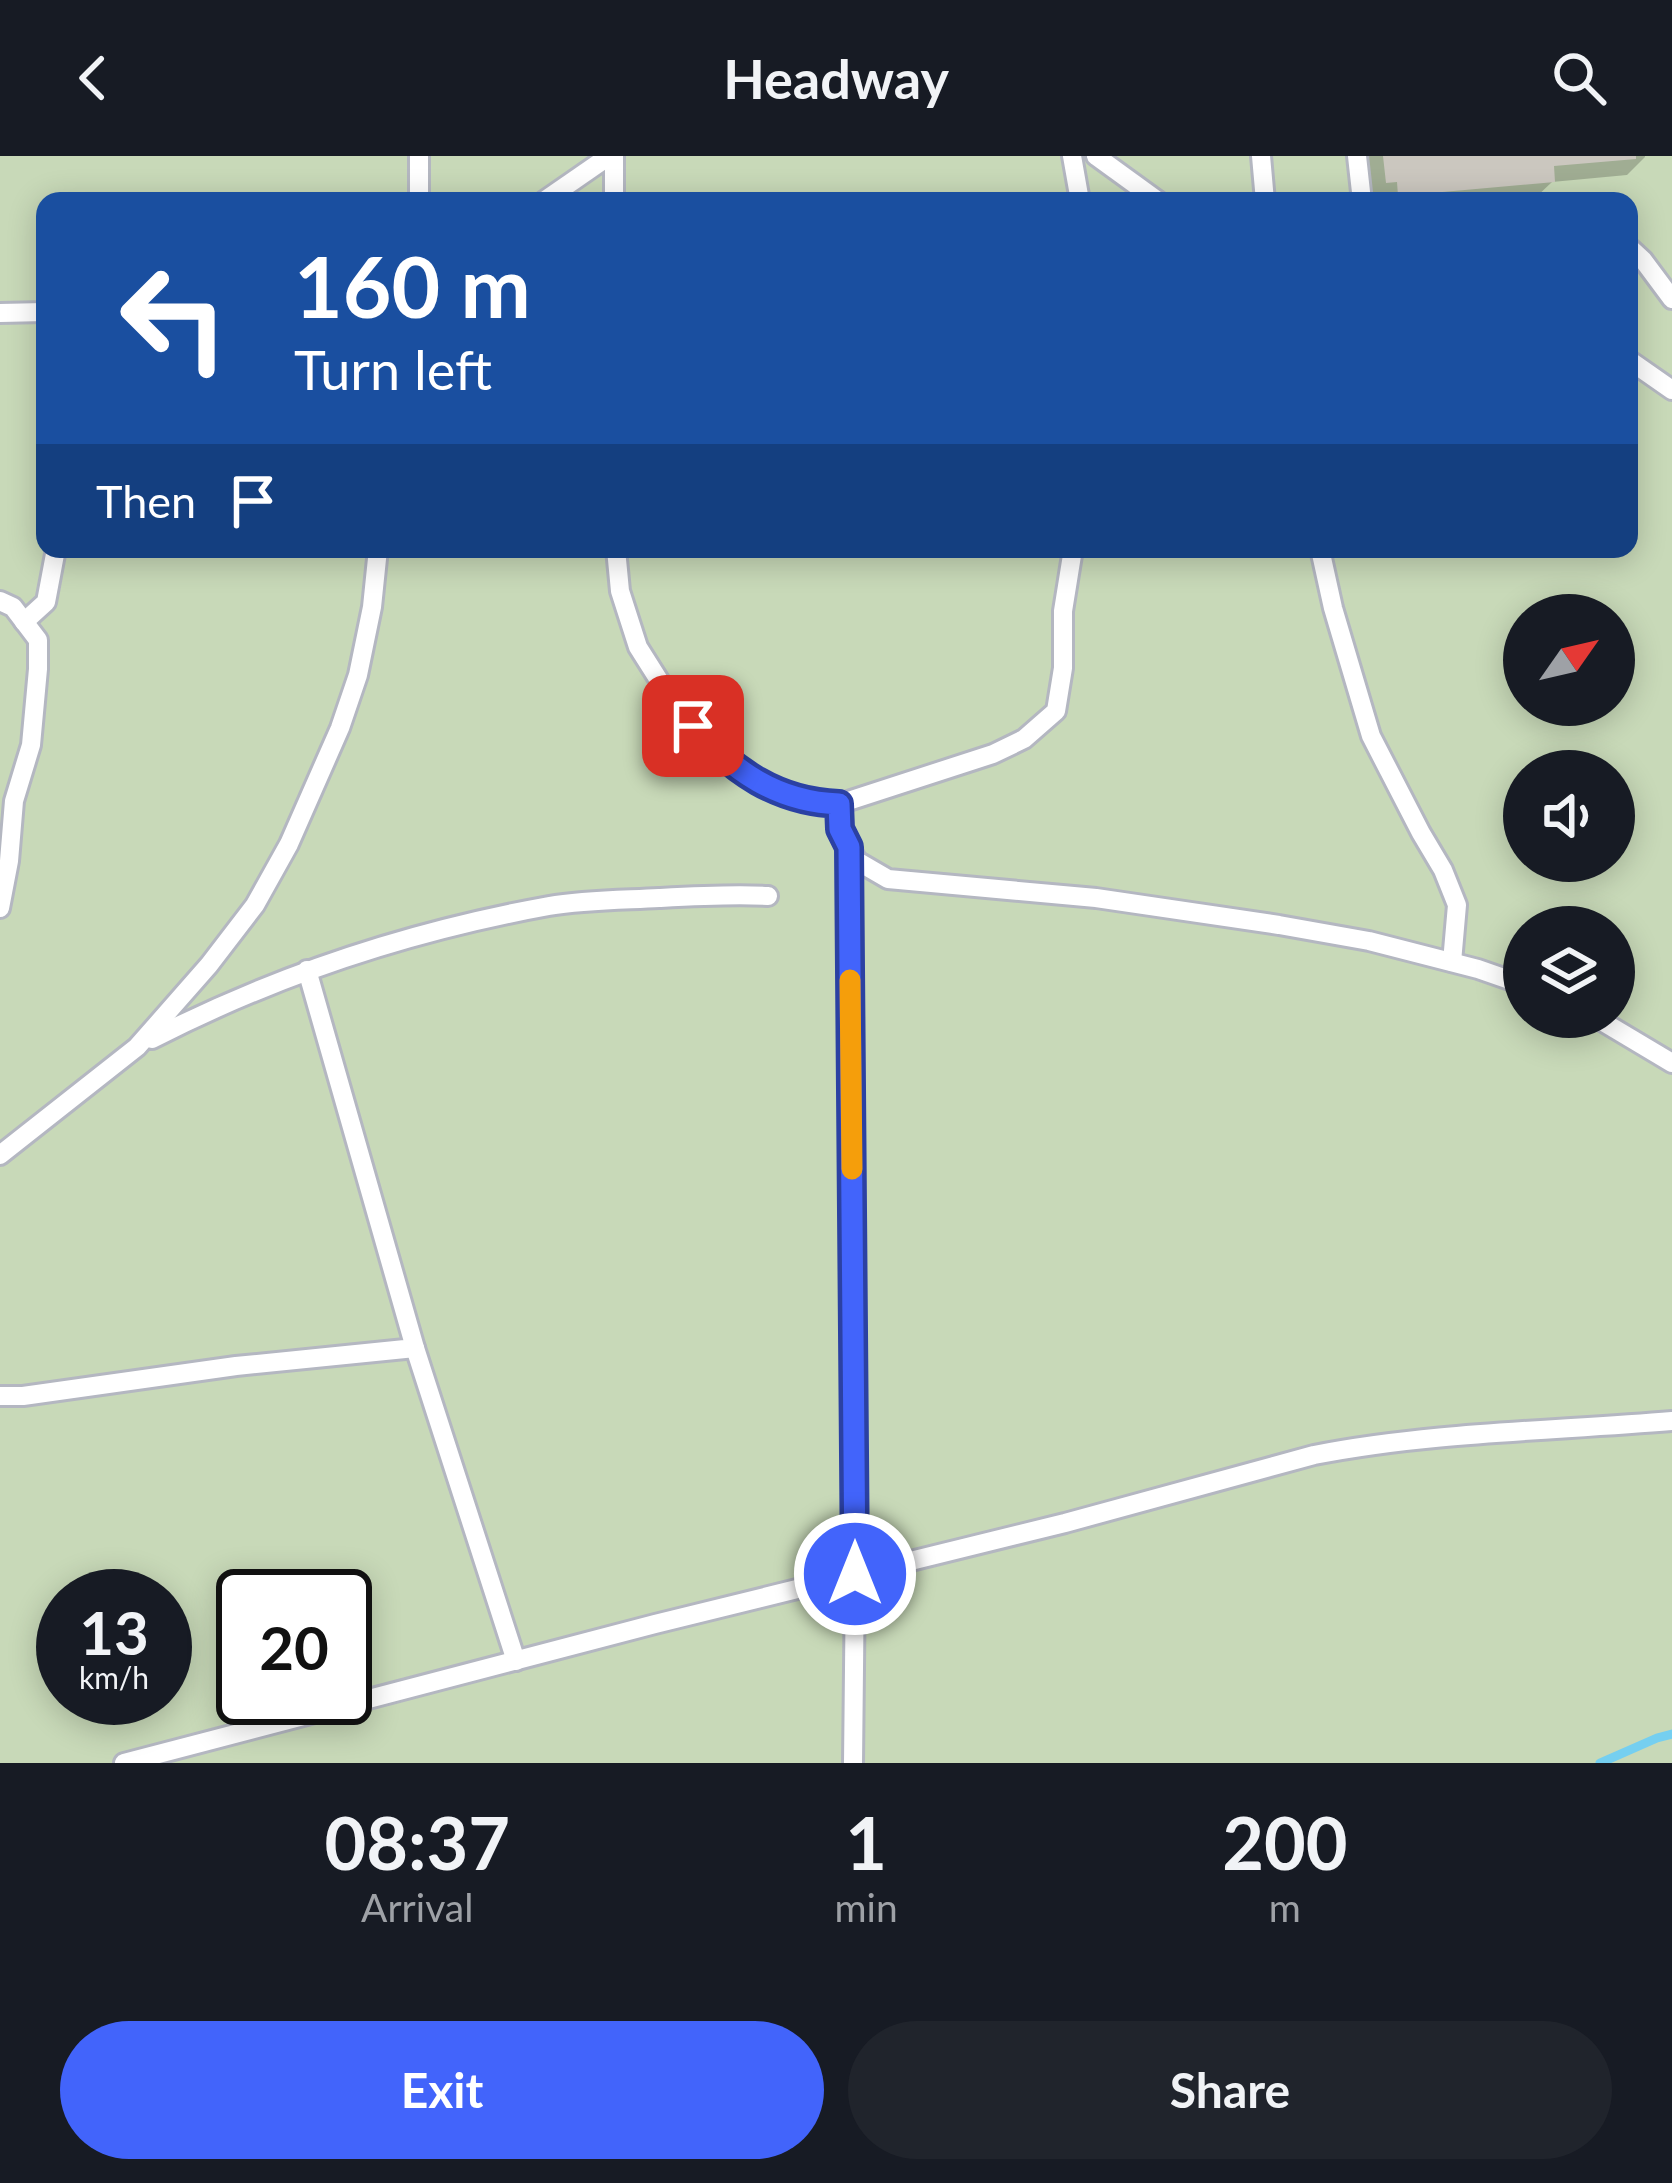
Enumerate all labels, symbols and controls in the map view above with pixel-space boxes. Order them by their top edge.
icon: back [60,45,126,111]
icon: search [1546,45,1612,111]
text: Headway [723,46,949,111]
text: 160 m [294,235,531,336]
icon: left [96,240,252,396]
text: Turn left [294,337,492,402]
icon: arrive [220,468,286,534]
text: Then [96,474,196,528]
north arrow [1503,594,1635,726]
map controls [1503,594,1635,1038]
pin [642,675,744,777]
icon: arrive [660,693,726,759]
button: sound [1503,750,1635,882]
button: layers [1503,906,1635,1038]
position arrow [792,1511,918,1637]
speed limit sign: 20 [216,1569,372,1725]
text: 13 [79,1596,149,1668]
text: km/h [79,1659,149,1695]
text: 08:37 [324,1799,510,1885]
text: 1 [845,1799,887,1885]
text: 200 [1222,1799,1347,1885]
text: Arrival [361,1884,473,1930]
text: min [835,1884,898,1930]
text: m [1269,1884,1301,1930]
button: Exit [60,2021,824,2159]
button: Share [848,2021,1612,2159]

